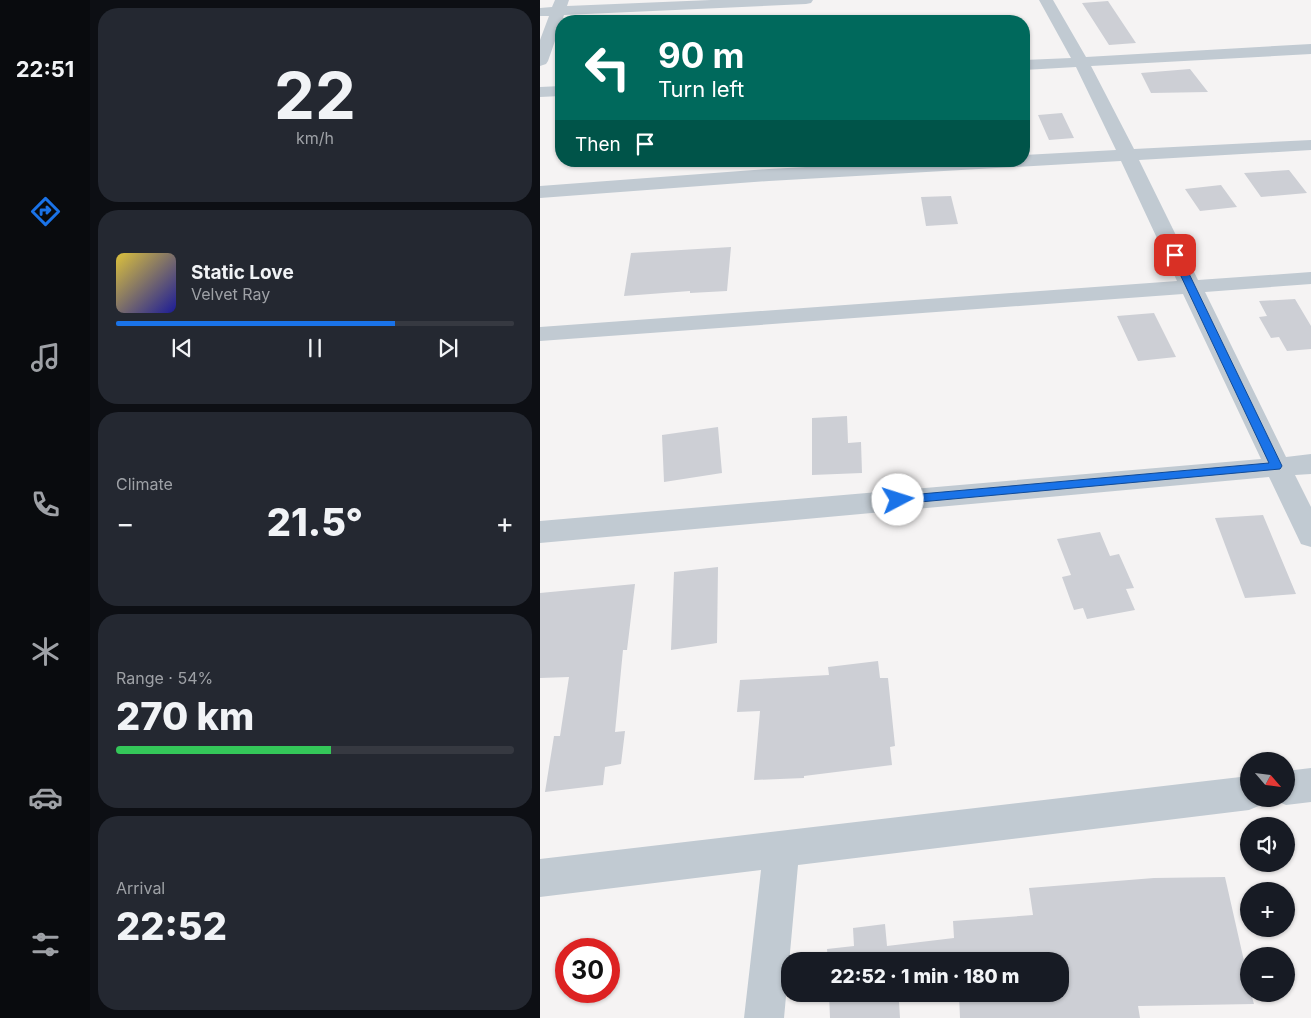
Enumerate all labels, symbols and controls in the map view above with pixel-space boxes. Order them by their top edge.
text: 90 m [658,34,745,76]
icon: left [575,35,640,100]
text: 22:51 [16,56,74,82]
text: 22 [274,56,356,135]
text: Turn left [658,76,744,102]
text: km/h [296,128,334,148]
icon: arrive [631,130,659,158]
text: Then [575,133,621,156]
icon: directions [28,194,63,229]
pin [1154,234,1196,276]
icon: arrive [1161,241,1189,269]
text: Static Love [191,261,294,284]
text: Velvet Ray [191,284,270,304]
icon: previous [168,334,196,362]
icon: pause [301,334,329,362]
icon: next [434,334,462,362]
icon: music [28,340,63,375]
position arrow [871,473,923,525]
text: Climate [116,474,173,494]
icon: phone [28,487,63,522]
text: 21.5° [267,499,363,545]
text: − [116,506,135,540]
text: + [495,506,514,540]
icon: climate [28,634,63,669]
text: Range · 54% [116,668,213,688]
text: 270 km [116,693,254,739]
north arrow [1240,752,1295,808]
map controls [1240,752,1295,1002]
icon: car [28,780,63,815]
button: sound [1240,817,1295,872]
text: Arrival [116,878,165,898]
button: + [1240,882,1295,937]
text: 22:52 [116,903,227,949]
icon: filters [28,927,63,962]
speed limit sign: 30 [555,938,620,1003]
button: − [1240,947,1295,1002]
text: 22:52 · 1 min · 180 m [831,965,1020,988]

